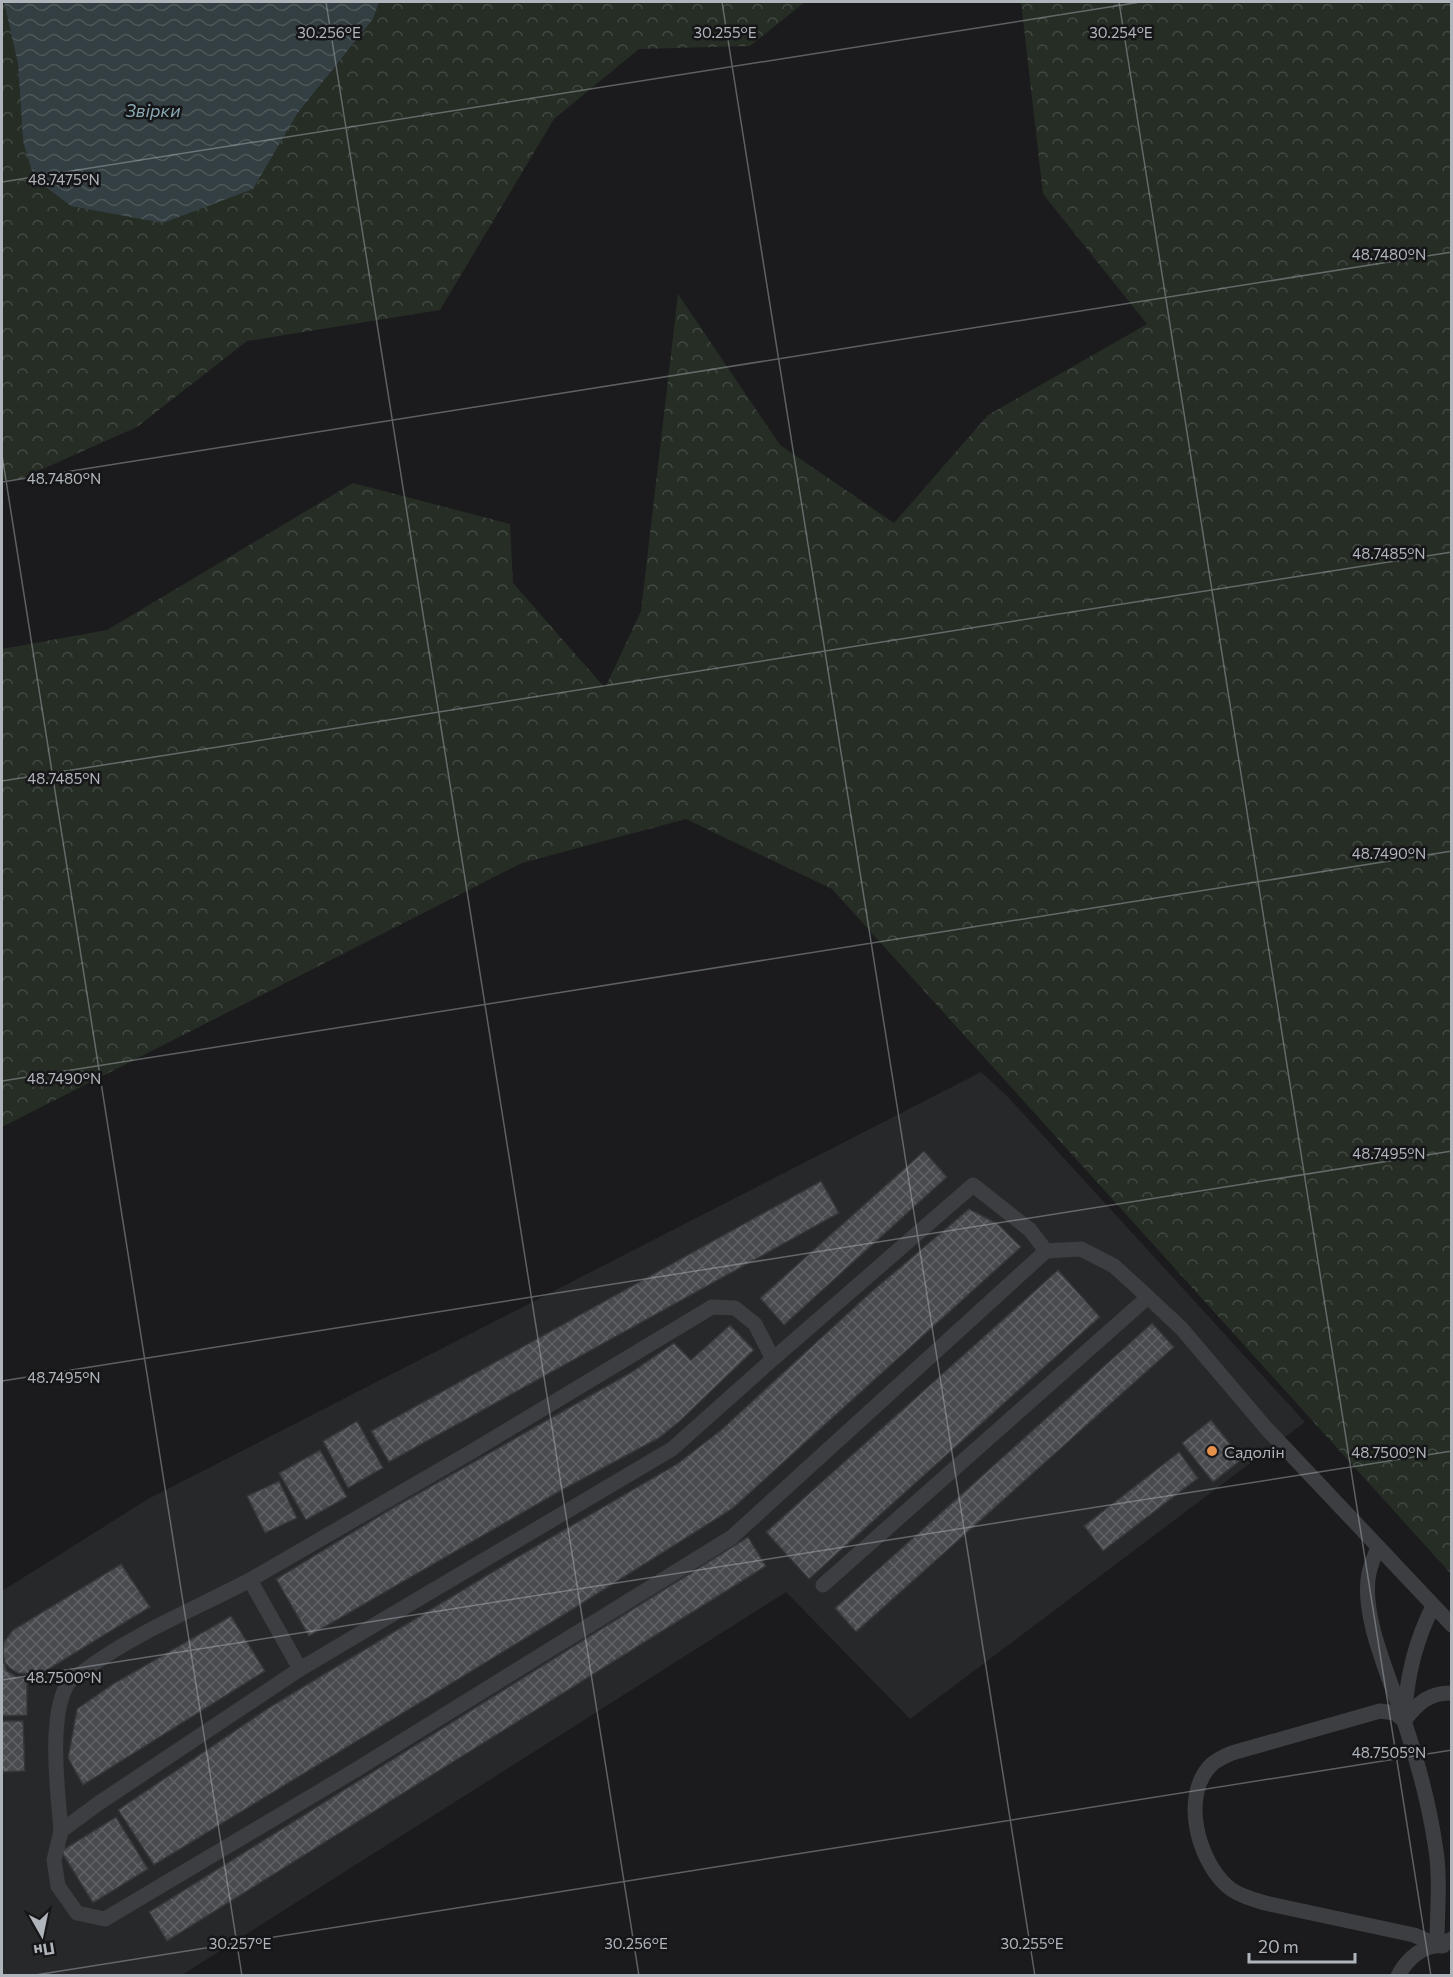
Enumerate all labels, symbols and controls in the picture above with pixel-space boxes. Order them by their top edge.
text: 30.256°E [297,23,361,41]
text: 30.255°E [693,23,757,41]
text: 30.254°E [1089,23,1153,41]
water label: Звірки [126,99,180,121]
text: 48.7475°N [28,170,100,188]
text: 48.7480°N [1352,245,1426,263]
text: 48.7480°N [27,469,101,487]
text: 48.7485°N [1352,544,1426,562]
text: 48.7485°N [27,769,101,787]
text: 48.7490°N [1352,844,1426,862]
text: 48.7490°N [27,1069,101,1087]
text: 48.7495°N [1352,1144,1426,1162]
text: 48.7495°N [27,1368,101,1386]
place label: Садолін [1224,1442,1285,1461]
text: 48.7500°N [1351,1443,1427,1461]
marker: Садолін [1205,1444,1219,1458]
text: 48.7500°N [26,1668,102,1686]
text: 48.7505°N [1352,1743,1426,1761]
north arrow [12,1905,72,1965]
scale bar [1249,1926,1356,1964]
text: 30.257°E [209,1934,271,1952]
text: 30.256°E [604,1934,668,1952]
text: 30.255°E [1000,1934,1064,1952]
text: 20 m [1258,1935,1299,1957]
text: Пн [32,1939,56,1961]

